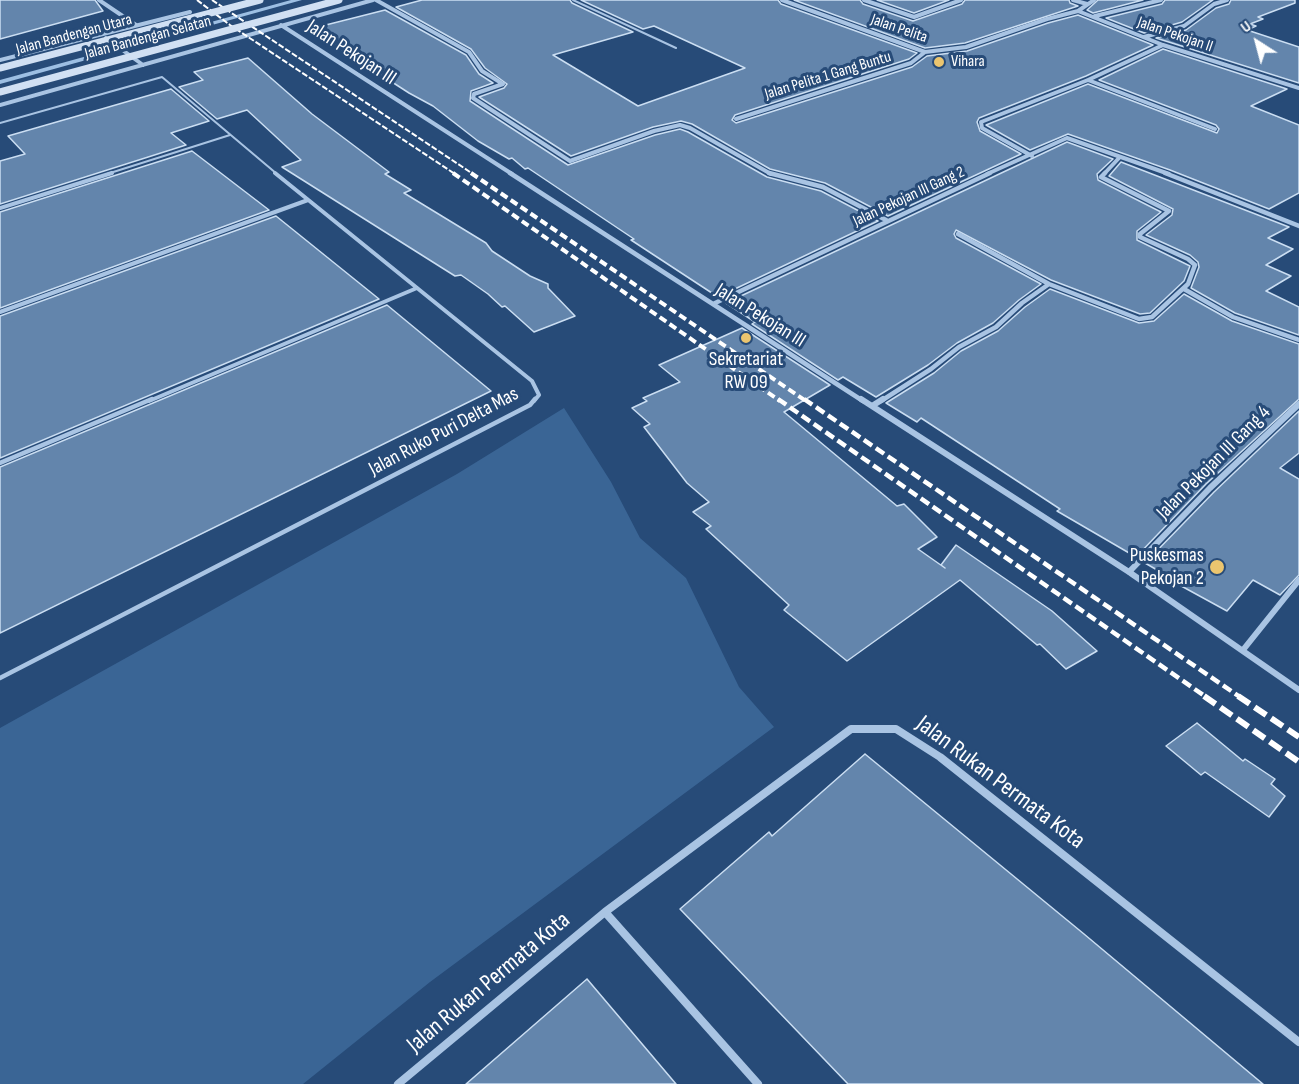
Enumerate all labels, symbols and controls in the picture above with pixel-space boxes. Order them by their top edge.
street label: Jalan Bandengan Utara [14,10,134,60]
street label: Jalan Pelita [868,10,930,48]
street label: Jalan Bandengan Selatan [83,12,213,64]
north arrow [1227,12,1287,72]
street label: Jalan Pekojan II [1135,13,1215,57]
street label: Jalan Pekojan III [302,15,400,91]
text: U [1237,17,1255,37]
street label: Jalan Pelita 1 Gang Buntu [762,48,894,104]
place label: Vihara [951,52,985,72]
marker: Vihara [932,55,946,69]
street label: Jalan Pekojan III Gang 2 [850,163,968,231]
street label: Jalan Pekojan III [710,279,810,353]
marker: Sekretariat RW 09 [739,331,753,345]
place label: Sekretariat RW 09 [709,348,783,395]
street label: Jalan Ruko Puri Delta Mas [365,382,523,482]
street label: Jalan Pekojan III Gang 4 [1152,401,1276,525]
place label: Puskesmas Pekojan 2 [1130,544,1204,591]
marker: Puskesmas Pekojan 2 [1208,558,1226,576]
street label: Jalan Rukan Permata Kota [910,710,1090,856]
street label: Jalan Rukan Permata Kota [402,906,576,1060]

